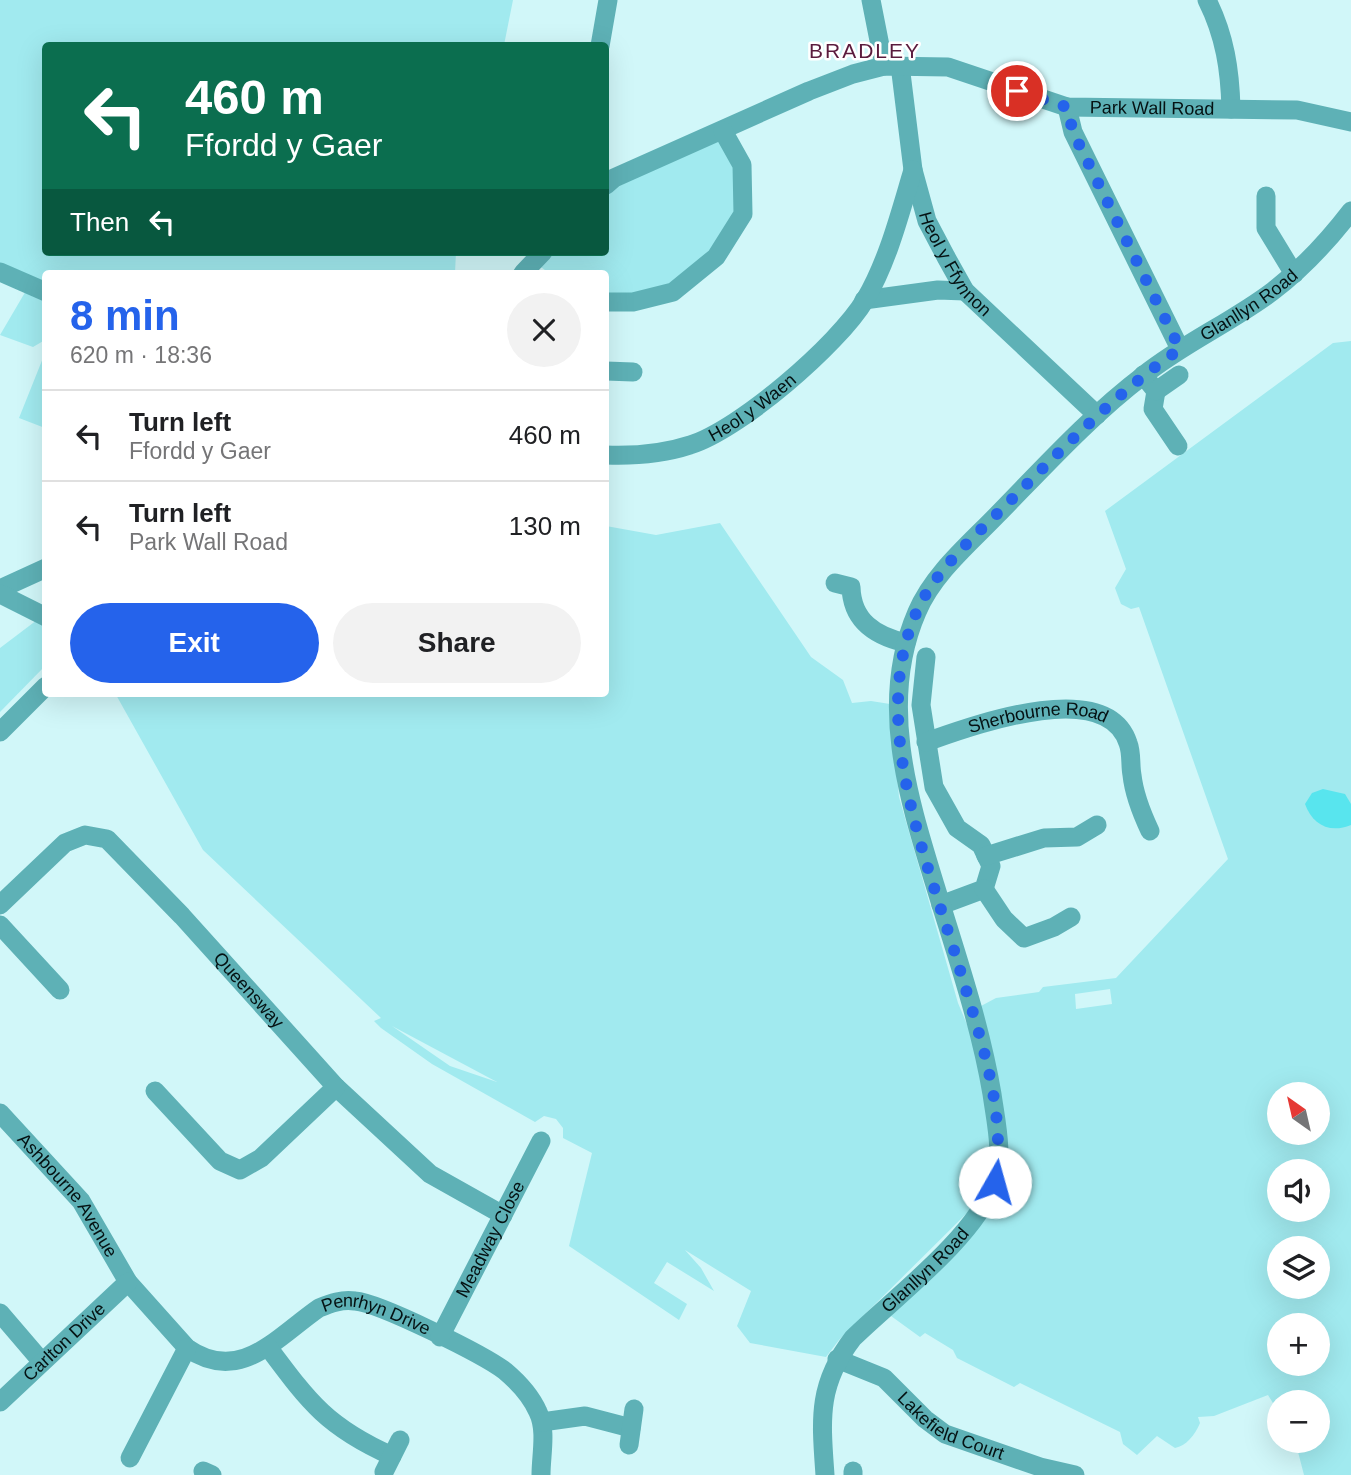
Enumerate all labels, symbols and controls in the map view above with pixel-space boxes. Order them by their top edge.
district label: BRADLEY [809,39,921,62]
pin [987,61,1047,121]
icon: left [70,70,161,161]
text: 460 m [185,70,324,124]
icon: arrive [998,72,1036,110]
street label: Park Wall Road [1090,97,1214,119]
text: Ffordd y Gaer [185,127,382,163]
icon: left [143,203,181,241]
text: Then [70,207,129,237]
street label: Heol y Ffynnon [915,209,995,320]
street label: Glanllyn Road [1197,265,1302,345]
text: 8 min [70,292,180,339]
button: close [507,293,581,367]
text: 620 m · 18:36 [70,342,212,368]
street label: Heol y Waen [705,370,800,445]
text: Turn left [129,407,231,437]
icon: left [70,417,108,455]
text: 460 m [509,420,581,450]
text: Ffordd y Gaer [129,438,271,464]
text: Turn left [129,498,231,528]
icon: left [70,508,108,546]
text: 130 m [509,511,581,541]
text: Park Wall Road [129,529,288,555]
button: Exit [70,603,319,683]
button: Share [333,603,581,683]
street label: Sherbourne Road [966,699,1112,737]
street label: Queensway [210,948,288,1032]
north arrow [1267,1082,1330,1144]
map controls [1267,1082,1330,1453]
street label: Ashbourne Avenue [14,1129,121,1261]
position arrow [958,1145,1032,1219]
button: sound [1267,1159,1330,1222]
street label: Meadway Close [452,1178,529,1301]
street label: Glanllyn Road [877,1224,973,1317]
button: layers [1267,1236,1330,1299]
street label: Penrhyn Drive [319,1290,434,1339]
street label: Carlton Drive [19,1299,109,1385]
button: + [1267,1313,1330,1376]
street label: Lakefield Court [894,1388,1007,1464]
button: − [1267,1390,1330,1453]

